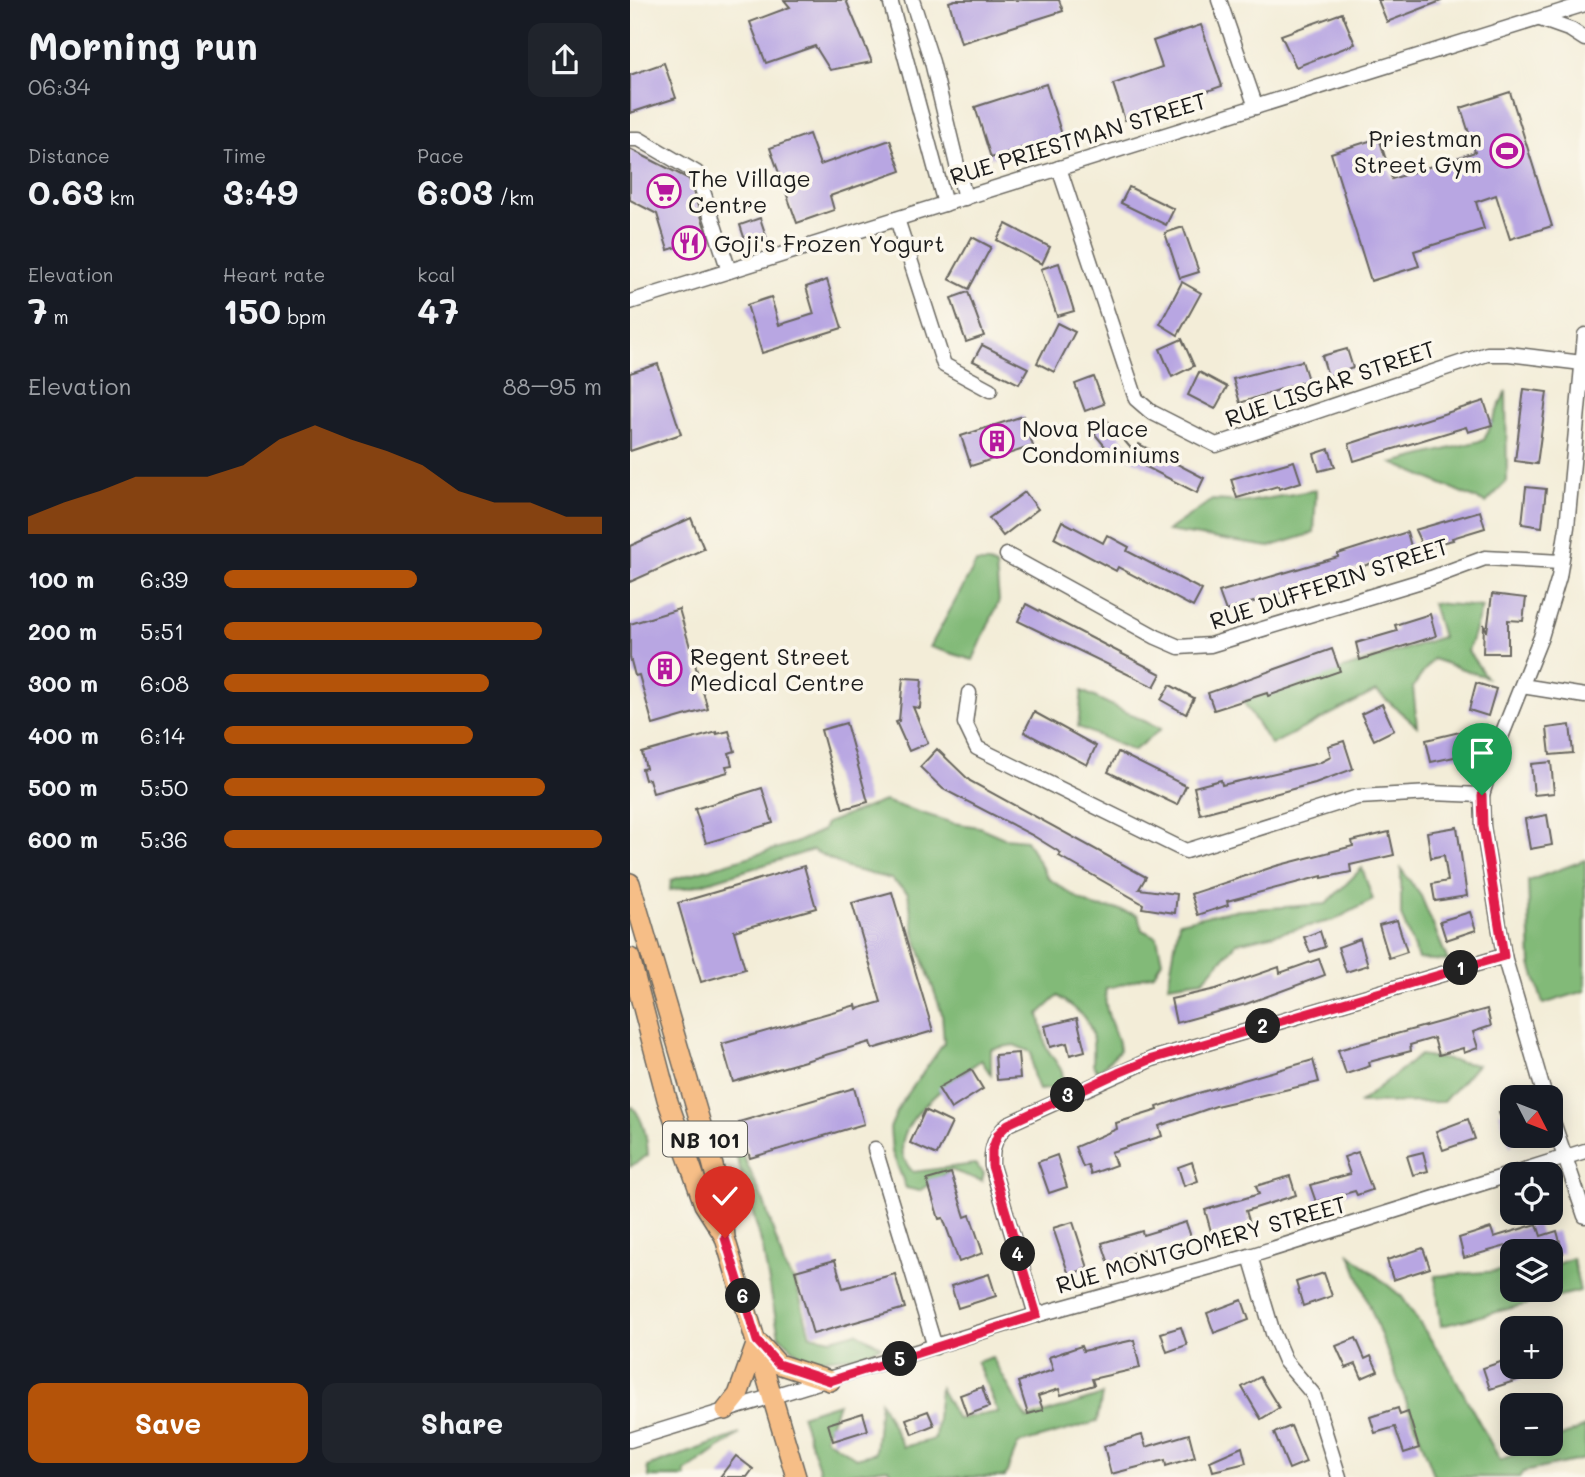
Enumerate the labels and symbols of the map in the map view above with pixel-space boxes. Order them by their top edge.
street label: RUE PRIESTMAN STREET [946,85,1210,191]
place label: Priestman Street Gym [1354,123,1482,179]
sports icon: Priestman Street Gym [1488,132,1526,170]
place label: The Village Centre [688,163,811,219]
supermarket icon: The Village Centre [645,172,683,210]
restaurant icon: Goji's Frozen Yogurt [670,224,708,262]
place label: Goji's Frozen Yogurt [714,228,945,258]
street label: RUE LISGAR STREET [1221,333,1439,433]
place label: Nova Place Condominiums [1022,413,1180,469]
building icon: Nova Place Condominiums [978,422,1016,460]
street label: RUE DUFFERIN STREET [1206,530,1452,636]
place label: Regent Street Medical Centre [690,641,864,697]
building icon: Regent Street Medical Centre [646,650,684,688]
pin [1452,723,1512,795]
pin: 1 [1444,950,1478,986]
pin: 2 [1246,1009,1280,1044]
pin: 3 [1050,1078,1086,1112]
north arrow [1500,1085,1563,1148]
road number: NB 101 [663,1122,747,1156]
pin [695,1166,755,1238]
street label: RUE MONTGOMERY STREET [1052,1188,1350,1300]
pin: 4 [1000,1236,1036,1272]
pin: 6 [726,1278,760,1314]
pin: 5 [882,1342,918,1376]

